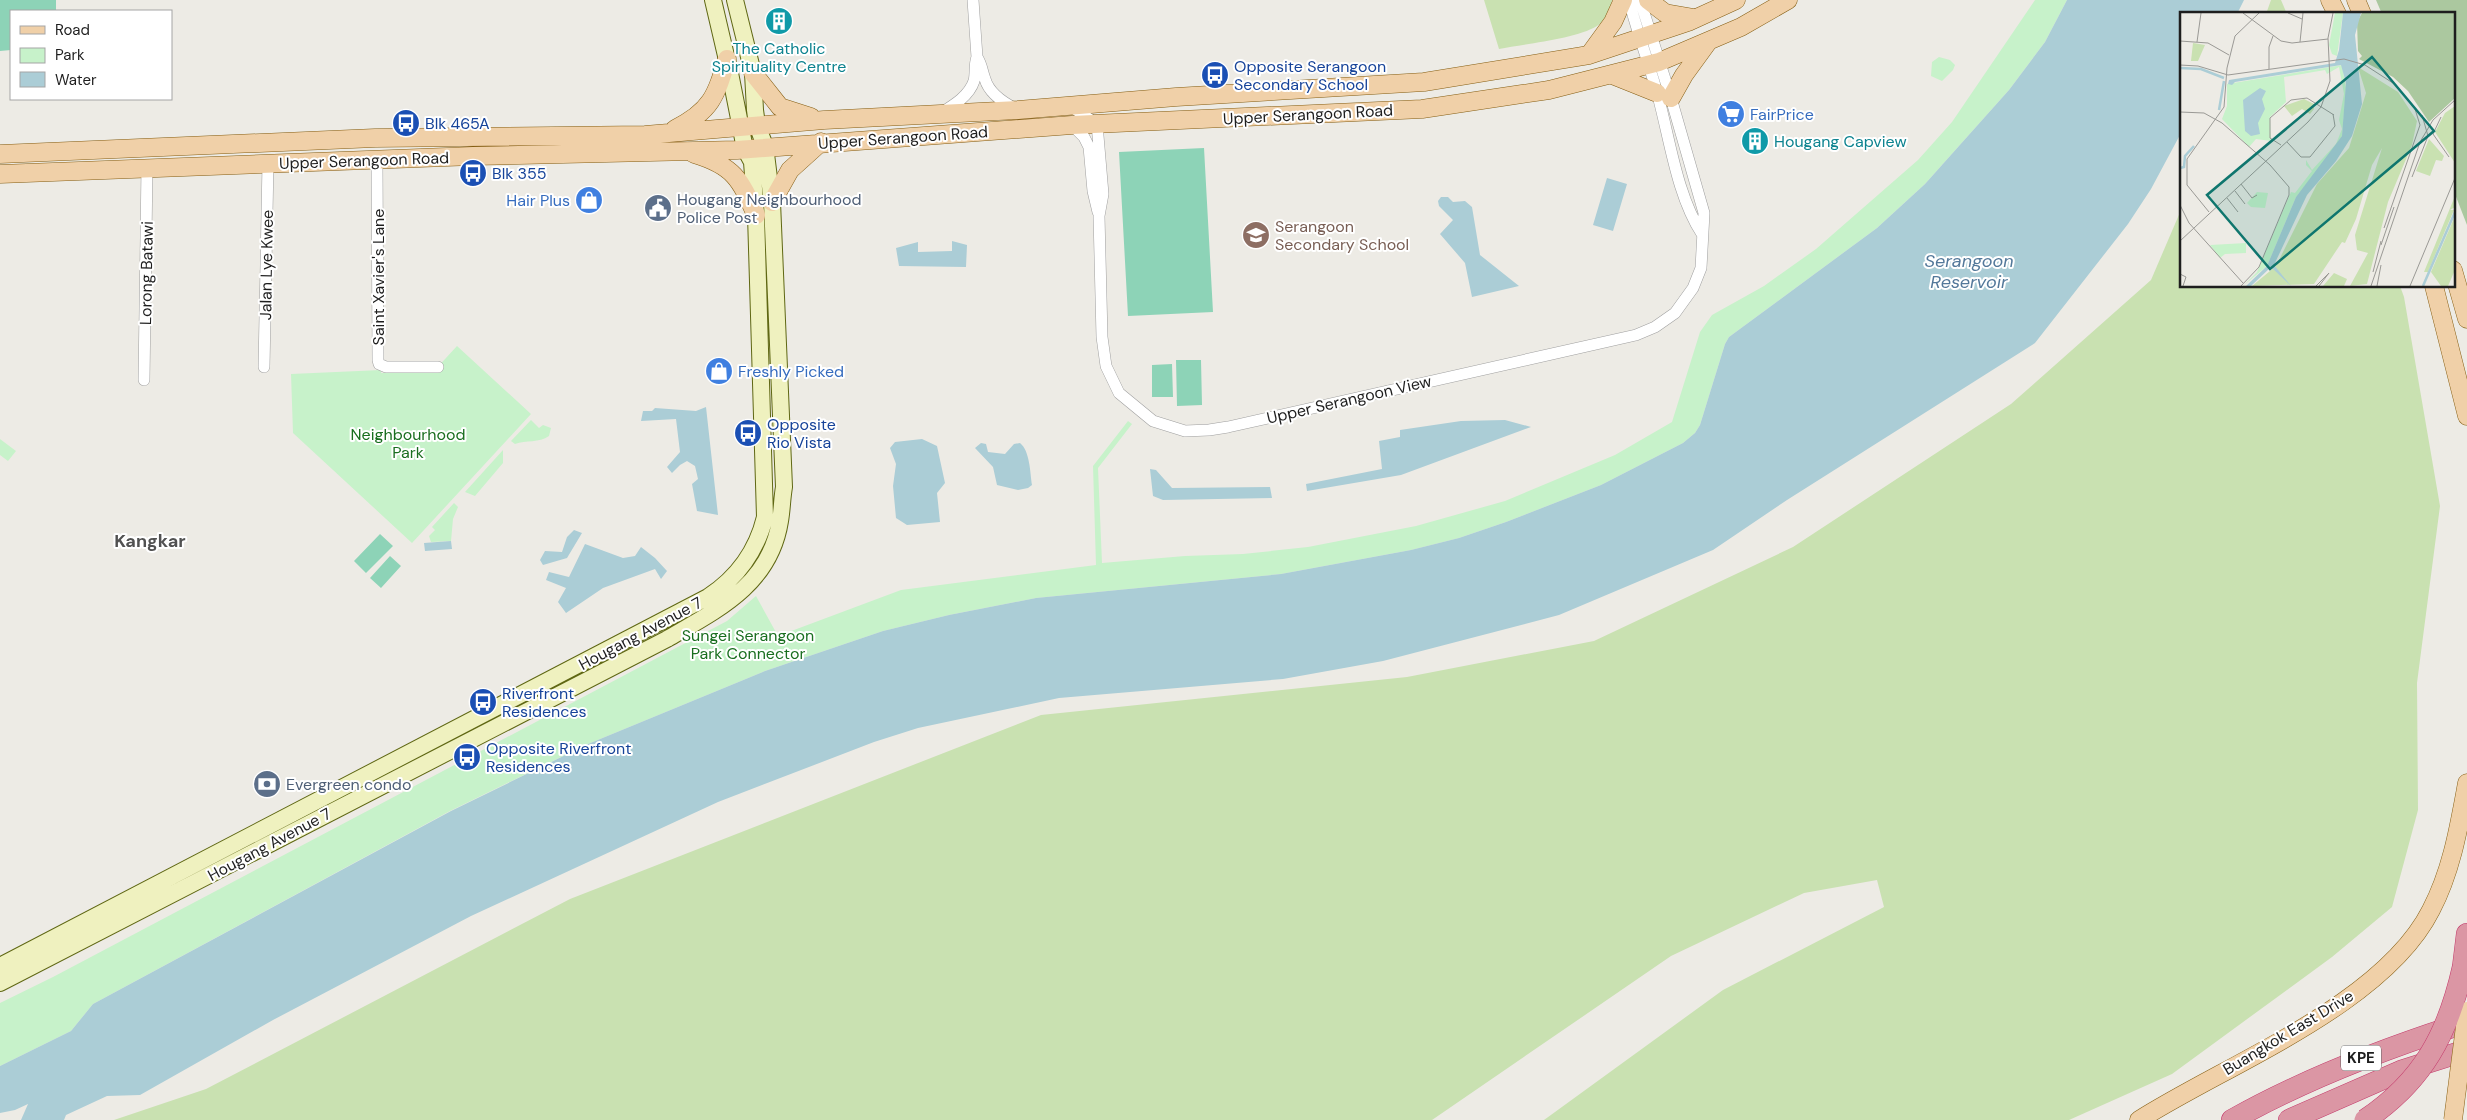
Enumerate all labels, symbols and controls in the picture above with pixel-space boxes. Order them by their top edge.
building icon: The Catholic Spirituality Centre [764,6,794,36]
legend [10,10,172,100]
inset map [2180,12,2454,288]
text: Road [55,20,90,40]
place label: The Catholic Spirituality Centre [712,38,846,77]
text: Park [55,45,85,65]
place label: Opposite Serangoon Secondary School [1234,56,1386,95]
bus stop icon: Opposite Serangoon Secondary School [1200,60,1230,90]
text: Water [55,70,97,90]
supermarket icon: FairPrice [1716,99,1746,129]
street label: Upper Serangoon Road [1222,100,1394,129]
place label: FairPrice [1750,104,1814,125]
bus stop icon: Blk 465A [391,108,421,138]
place label: Blk 465A [425,113,490,134]
street label: Upper Serangoon Road [817,121,989,154]
building icon: Hougang Capview [1740,126,1770,156]
place label: Hougang Capview [1774,131,1907,152]
street label: Upper Serangoon Road [279,147,449,174]
bus stop icon: Blk 355 [458,158,488,188]
place label: Blk 355 [492,163,547,184]
shop icon: Hair Plus [574,185,604,215]
place label: Hougang Neighbourhood Police Post [677,189,861,228]
place label: Hair Plus [506,190,570,211]
public building icon: Hougang Neighbourhood Police Post [643,193,673,223]
street label: Saint Xavier's Lane [368,209,389,345]
street label: Jalan Lye Kwee [255,210,278,320]
place label: Serangoon Secondary School [1275,216,1409,255]
school or university icon: Serangoon Secondary School [1241,220,1271,250]
street label: Lorong Batawi [135,221,158,325]
water label: Serangoon Reservoir [1924,249,2014,294]
shop icon: Freshly Picked [704,356,734,386]
place label: Freshly Picked [738,361,844,382]
street label: Upper Serangoon View [1265,370,1434,429]
place label: Opposite Rio Vista [767,414,836,453]
bus stop icon: Opposite Rio Vista [733,418,763,448]
park label: Neighbourhood Park [351,424,465,463]
district label: Kangkar [114,529,186,553]
street label: Hougang Avenue 7 [575,592,706,675]
park label: Sungei Serangoon Park Connector [682,625,814,664]
place label: Riverfront Residences [502,683,587,722]
bus stop icon: Riverfront Residences [468,687,498,717]
place label: Opposite Riverfront Residences [486,738,632,777]
bus stop icon: Opposite Riverfront Residences [452,742,482,772]
bank icon: Evergreen condo [252,769,282,799]
place label: Evergreen condo [286,774,411,795]
street label: Hougang Avenue 7 [204,803,335,886]
street label: Buangkok East Drive [2219,985,2357,1080]
road number: KPE [2341,1046,2381,1070]

